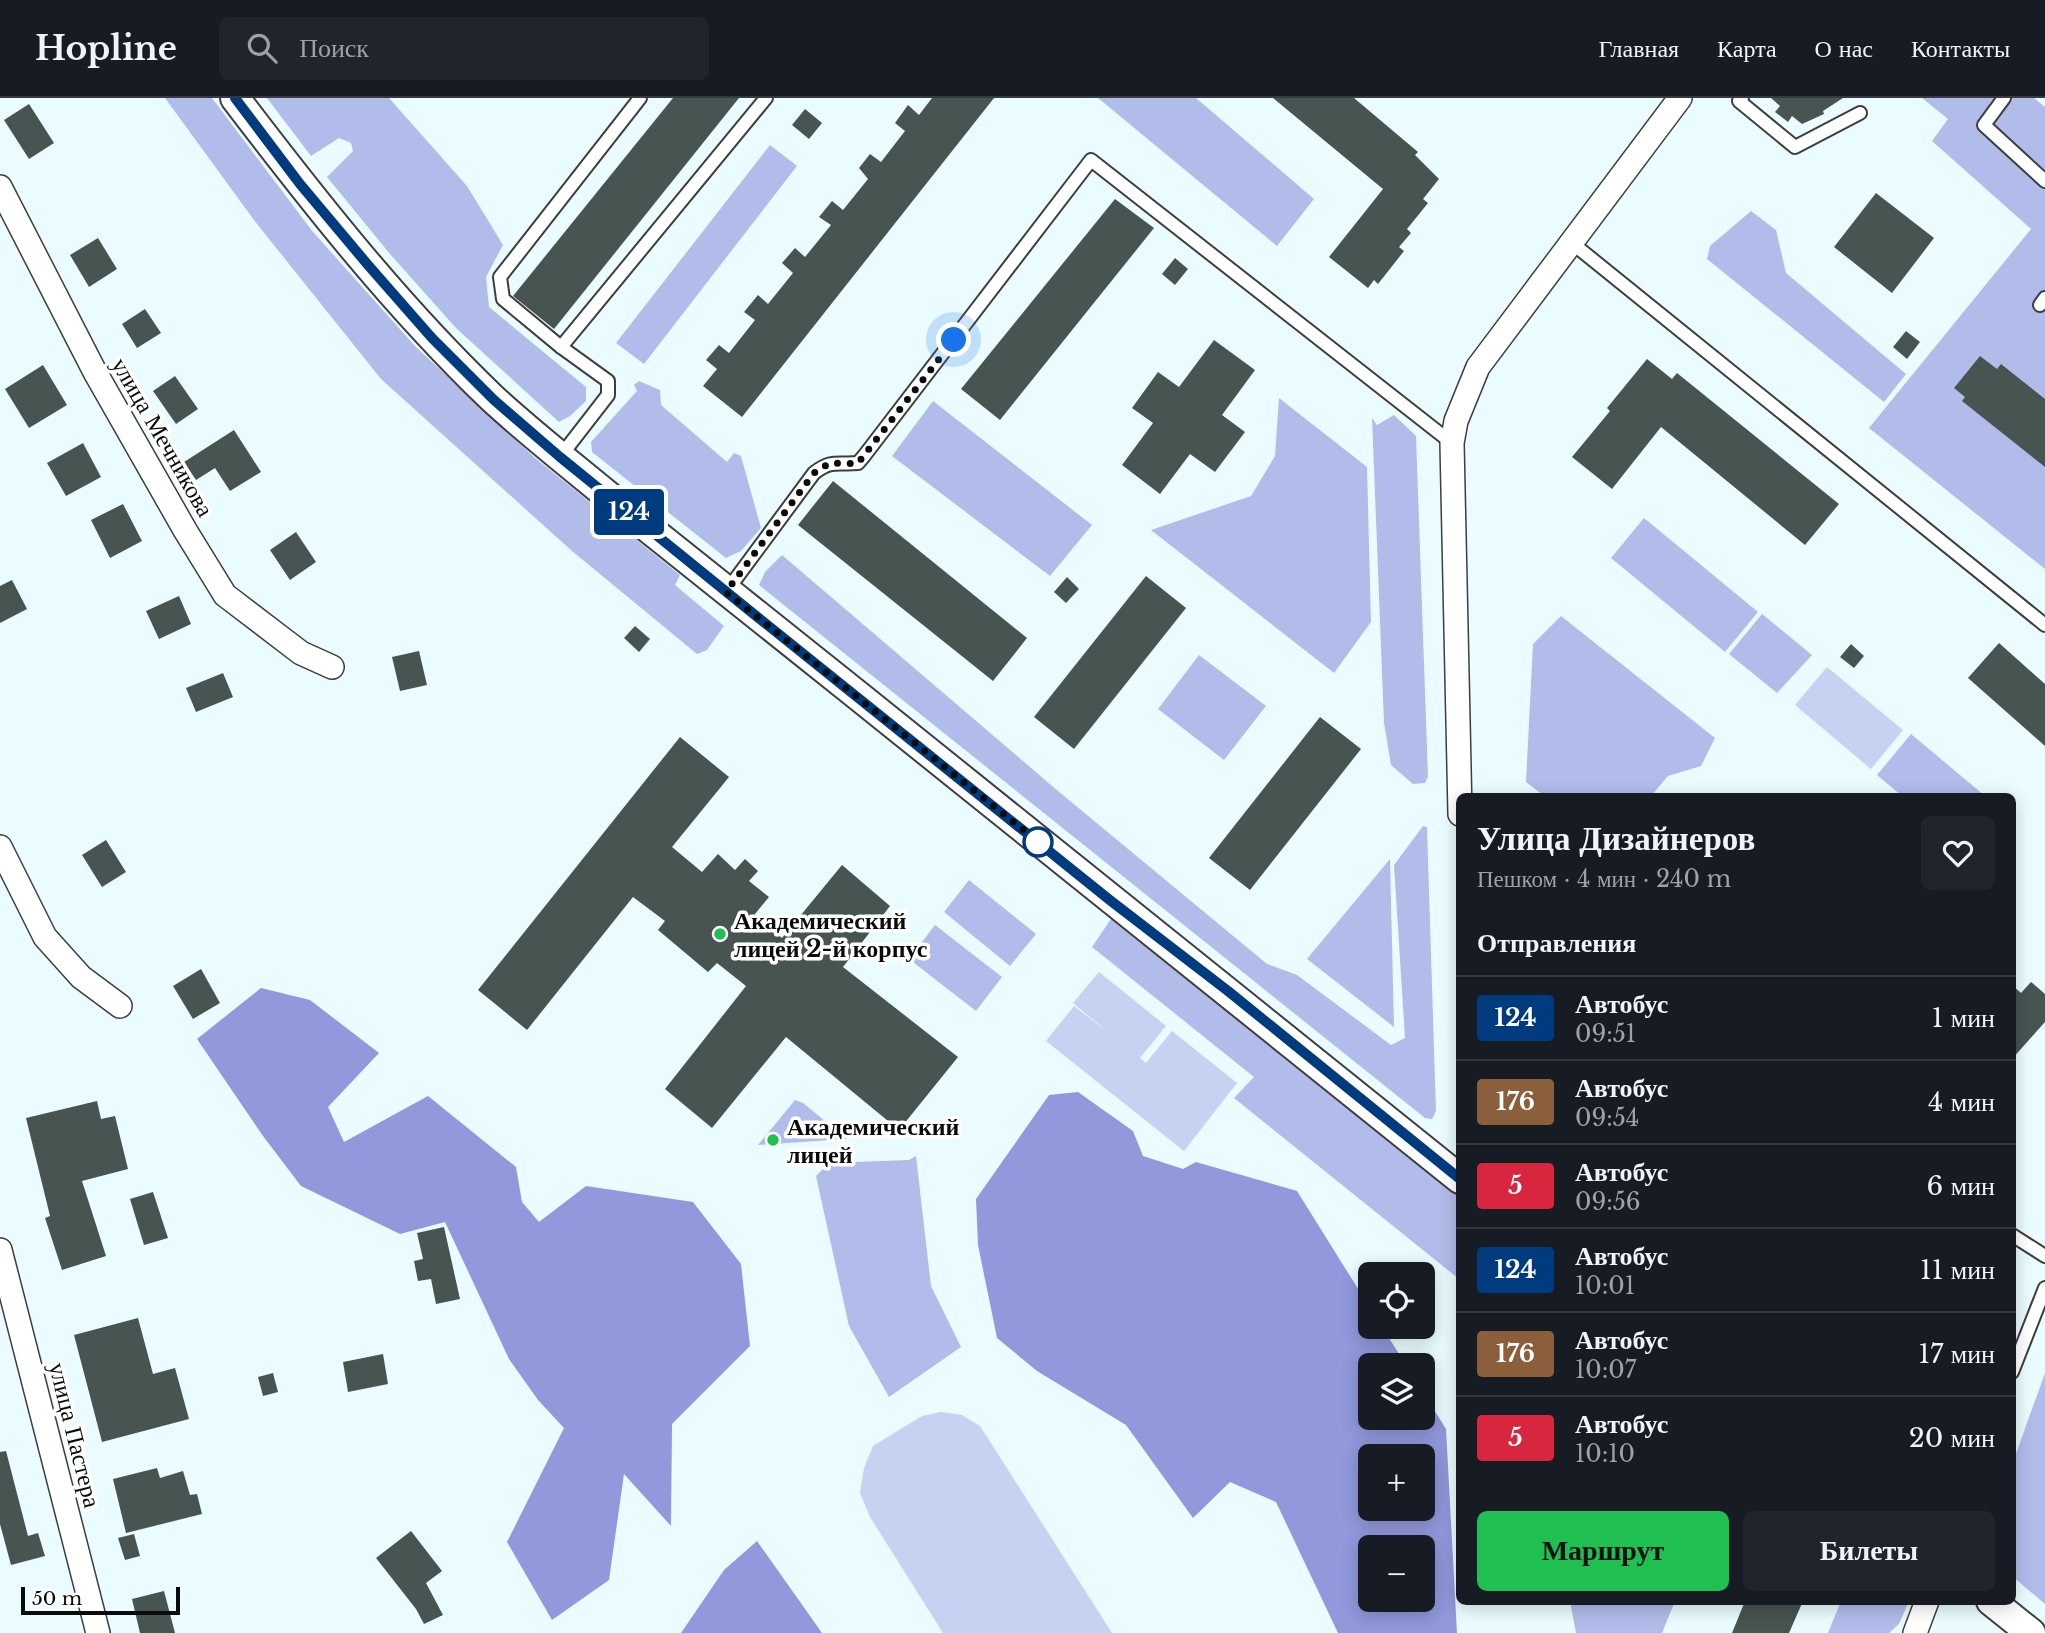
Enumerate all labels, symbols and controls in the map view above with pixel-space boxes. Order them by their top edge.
search box [219,17,709,80]
text: Hopline [35,28,177,69]
icon: search [243,29,281,67]
text: Поиск [299,32,369,64]
text: Главная [1599,34,1679,63]
text: Карта [1717,34,1777,63]
text: О нас [1815,34,1873,63]
text: Контакты [1911,34,2010,63]
your location [936,322,971,357]
street label: улица Мечникова [106,352,221,522]
line badge: 124 [589,489,669,535]
text: 124 [608,497,650,526]
button: heart [1921,816,1995,890]
text: Улица Дизайнеров [1477,818,1755,859]
unlabelled marker [1023,827,1053,857]
text: Пешком · 4 мин · 240 m [1477,865,1731,893]
place label: Академический лицей 2-й корпус [734,906,928,963]
marker: Академический лицей 2-й корпус [712,926,728,942]
text: Отправления [1477,927,1636,959]
text: Автобус [1575,988,1668,1020]
text: 1 мин [1932,1002,1995,1034]
text: 124 [1494,1003,1537,1032]
text: 09:51 [1575,1020,1636,1048]
text: Автобус [1575,1072,1668,1104]
text: 4 мин [1928,1086,1995,1118]
text: 176 [1496,1087,1535,1116]
text: 09:54 [1575,1104,1639,1132]
place label: Академический лицей [787,1112,960,1169]
marker: Академический лицей [765,1132,781,1148]
text: Автобус [1575,1156,1668,1188]
text: 6 мин [1927,1170,1995,1202]
text: 5 [1508,1171,1523,1200]
text: 09:56 [1575,1188,1641,1216]
text: Автобус [1575,1240,1668,1272]
text: 11 мин [1920,1254,1995,1286]
text: 124 [1494,1255,1537,1284]
map controls [1358,1262,1435,1612]
button: locate [1358,1262,1435,1339]
text: 10:01 [1575,1272,1635,1300]
text: Автобус [1575,1324,1668,1356]
text: 17 мин [1919,1338,1995,1370]
text: 176 [1496,1339,1535,1368]
button: layers [1358,1353,1435,1430]
text: 10:07 [1575,1356,1636,1384]
street label: улица Пастера [43,1359,107,1511]
text: Автобус [1575,1408,1668,1440]
text: 20 мин [1909,1422,1995,1454]
text: 5 [1508,1423,1523,1452]
text: 10:10 [1575,1440,1635,1468]
button: + [1358,1444,1435,1521]
button: Маршрут [1477,1511,1729,1591]
button: Билеты [1743,1511,1995,1591]
button: − [1358,1535,1435,1612]
scale bar [21,1584,180,1616]
text: 50 m [32,1587,82,1610]

